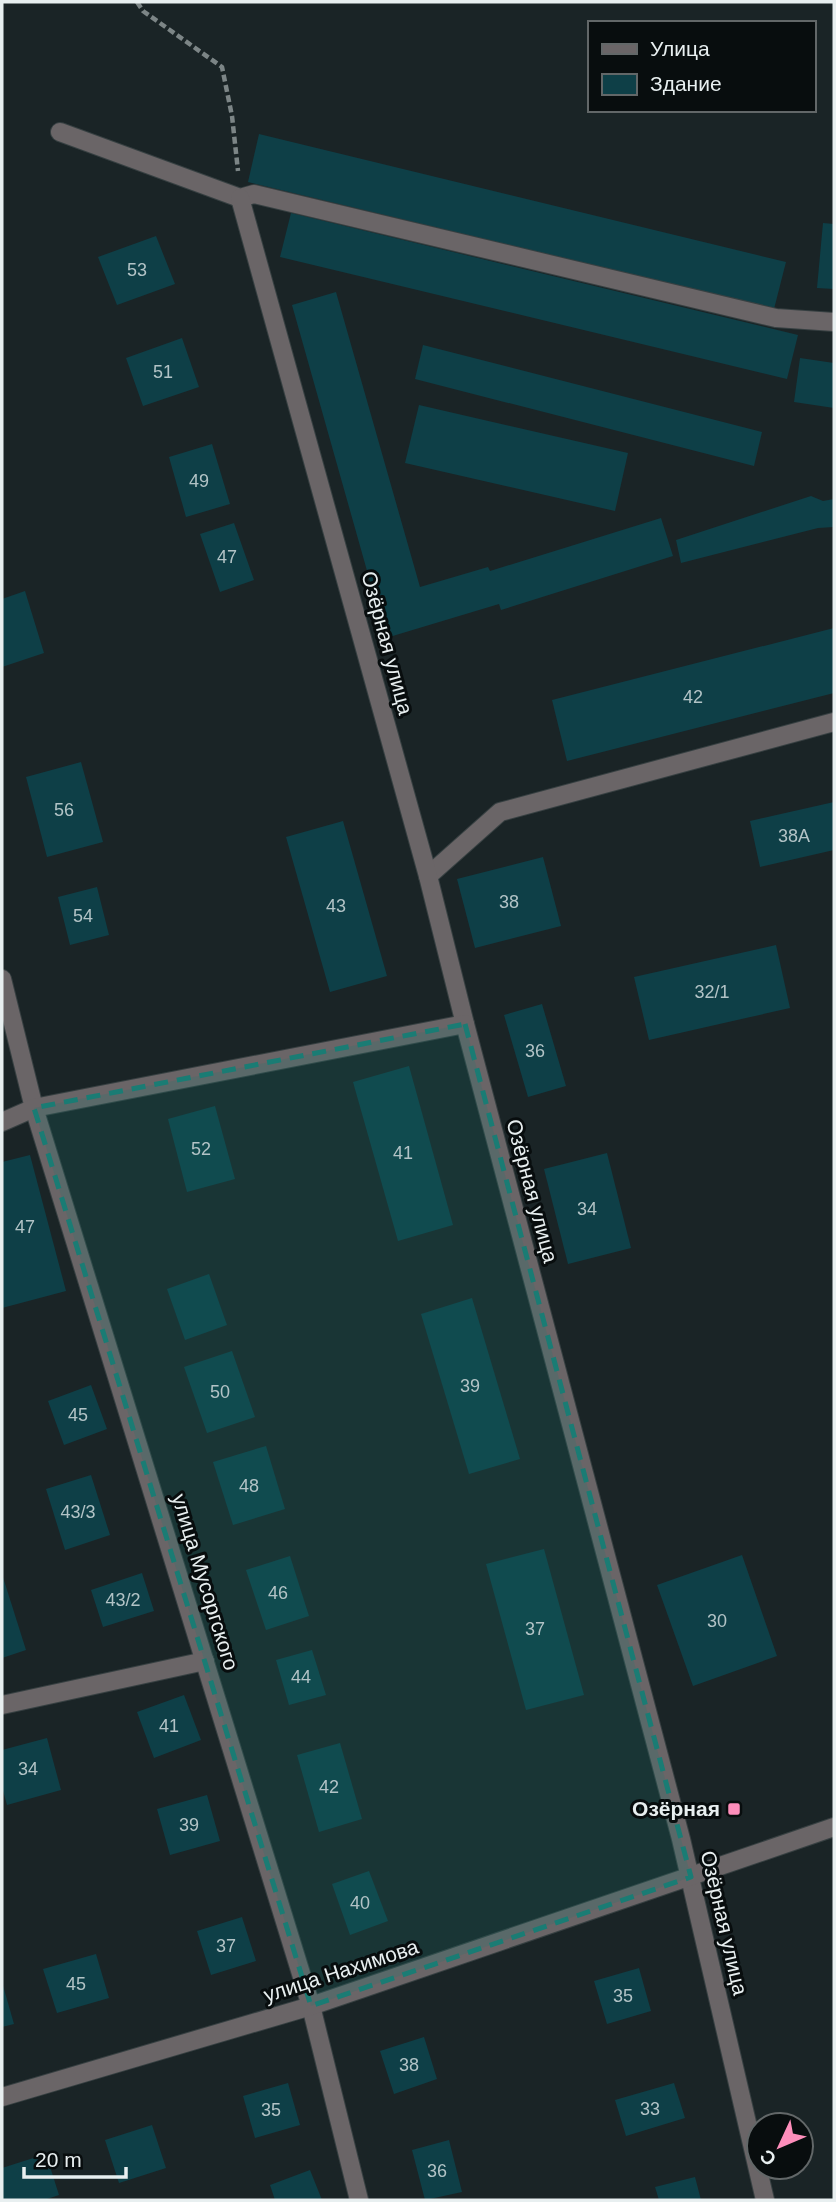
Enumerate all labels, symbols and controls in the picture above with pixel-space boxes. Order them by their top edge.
legend [588,21,815,112]
text: Улица [650,37,710,60]
text: Здание [650,72,722,95]
house number: 53 [127,260,147,280]
house number: 51 [153,362,173,382]
house number: 49 [189,471,209,491]
house number: 47 [217,547,237,567]
street label: Озёрная улица [357,569,418,717]
house number: 42 [683,687,703,707]
house number: 56 [54,800,74,820]
house number: 38А [778,826,810,846]
house number: 38 [499,892,519,912]
house number: 43 [326,896,346,916]
house number: 54 [73,906,93,926]
house number: 32/1 [694,982,730,1002]
house number: 36 [525,1041,545,1061]
street label: Озёрная улица [502,1117,563,1265]
house number: 52 [191,1139,211,1159]
house number: 41 [393,1143,413,1163]
house number: 34 [577,1199,597,1219]
house number: 47 [15,1217,35,1237]
house number: 39 [460,1376,480,1396]
house number: 50 [210,1382,230,1402]
house number: 45 [68,1405,88,1425]
house number: 48 [239,1476,259,1496]
street label: улица Мусоргского [168,1491,243,1673]
house number: 43/3 [60,1502,96,1522]
house number: 46 [268,1583,288,1603]
house number: 43/2 [105,1590,141,1610]
house number: 30 [707,1611,727,1631]
house number: 37 [525,1619,545,1639]
house number: 44 [291,1667,311,1687]
house number: 41 [159,1716,179,1736]
house number: 34 [18,1759,38,1779]
house number: 42 [319,1777,339,1797]
place label: Озёрная [632,1797,720,1820]
marker: Озёрная [726,1801,742,1817]
house number: 39 [179,1815,199,1835]
street label: Озёрная улица [697,1848,752,1998]
house number: 40 [350,1893,370,1913]
street label: улица Нахимова [261,1935,421,2006]
house number: 37 [216,1936,236,1956]
house number: 45 [66,1974,86,1994]
house number: 35 [613,1986,633,2006]
house number: 38 [399,2055,419,2075]
house number: 33 [640,2099,660,2119]
house number: 35 [261,2100,281,2120]
north arrow [745,2111,815,2181]
scale bar [24,2136,126,2180]
text: С [756,2145,780,2170]
text: 20 m [35,2148,82,2171]
house number: 36 [427,2161,447,2181]

